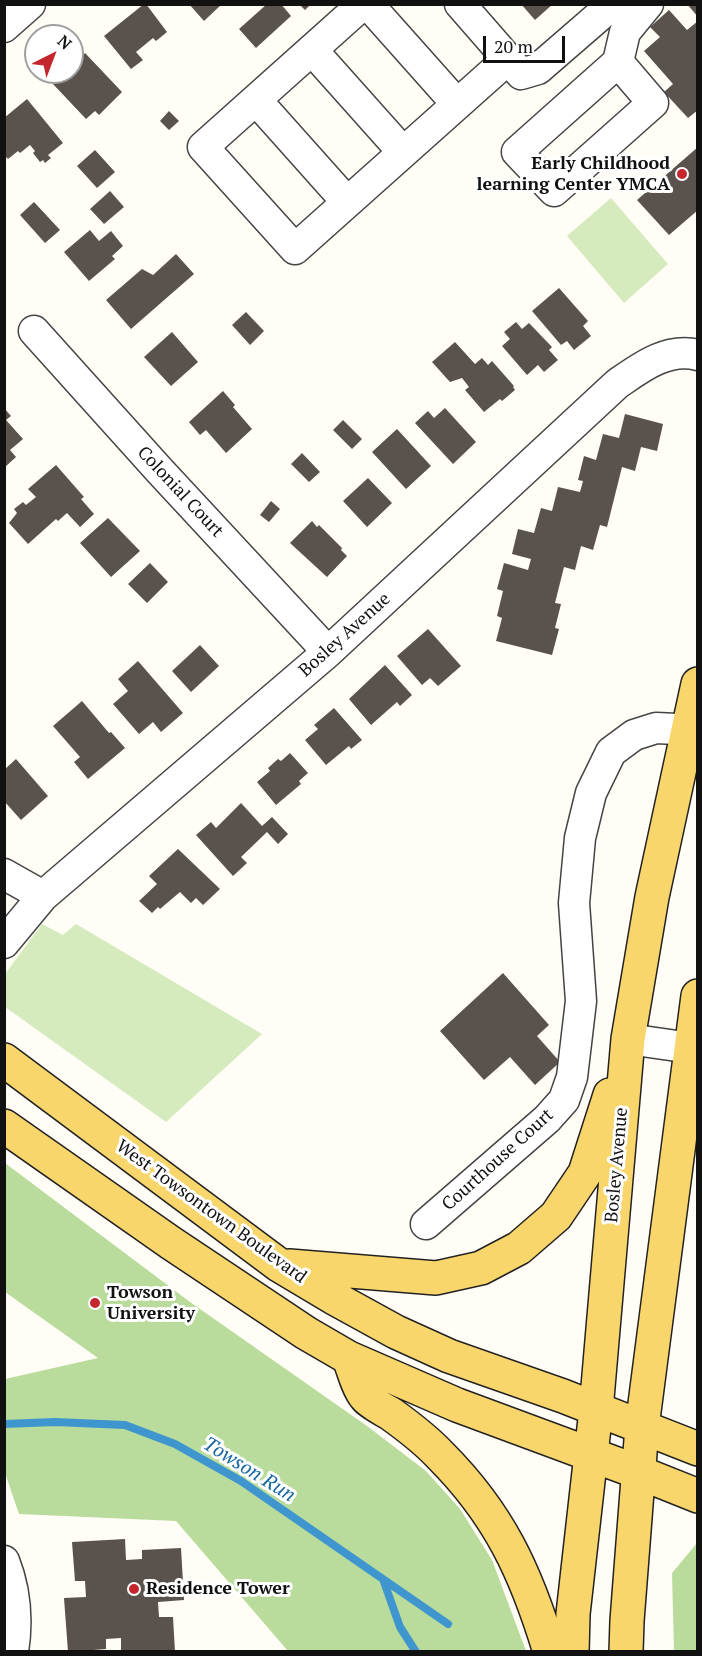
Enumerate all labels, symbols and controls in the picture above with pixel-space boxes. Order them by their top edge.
north arrow [24,24,84,84]
scale bar [486,24,568,62]
text: N [53,30,77,54]
text: 20 m [494,34,533,58]
place label: Early Childhood learning Center YMCA [477,153,670,195]
marker: Early Childhood learning Center YMCA [675,167,689,181]
street label: Colonial Court [132,442,228,542]
street label: Bosley Avenue [295,588,395,682]
street label: Courthouse Court [438,1104,558,1216]
street label: Bosley Avenue [601,1107,633,1223]
street label: West Towsontown Boulevard [112,1136,310,1288]
place label: Towson University [107,1282,195,1324]
marker: Towson University [88,1296,102,1310]
water label: Towson Run [198,1432,300,1508]
place label: Residence Tower [146,1578,290,1600]
marker: Residence Tower [127,1582,141,1596]

